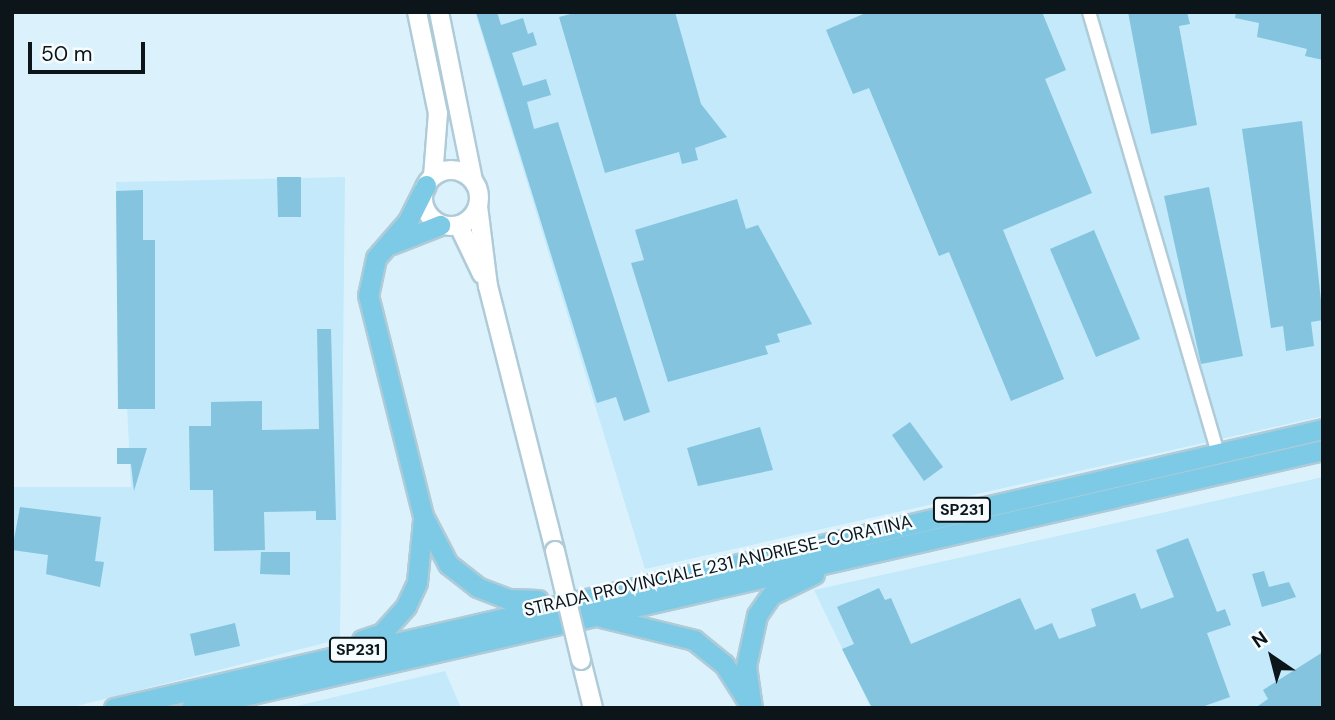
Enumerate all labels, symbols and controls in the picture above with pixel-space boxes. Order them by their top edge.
scale bar [32,28,149,72]
text: 50 m [41,40,92,68]
road number: SP231 [932,498,992,523]
street label: STRADA PROVINCIALE 231 ANDRIESE-CORATINA [522,511,914,621]
north arrow [1237,622,1307,692]
text: N [1247,625,1273,654]
road number: SP231 [328,638,388,663]

